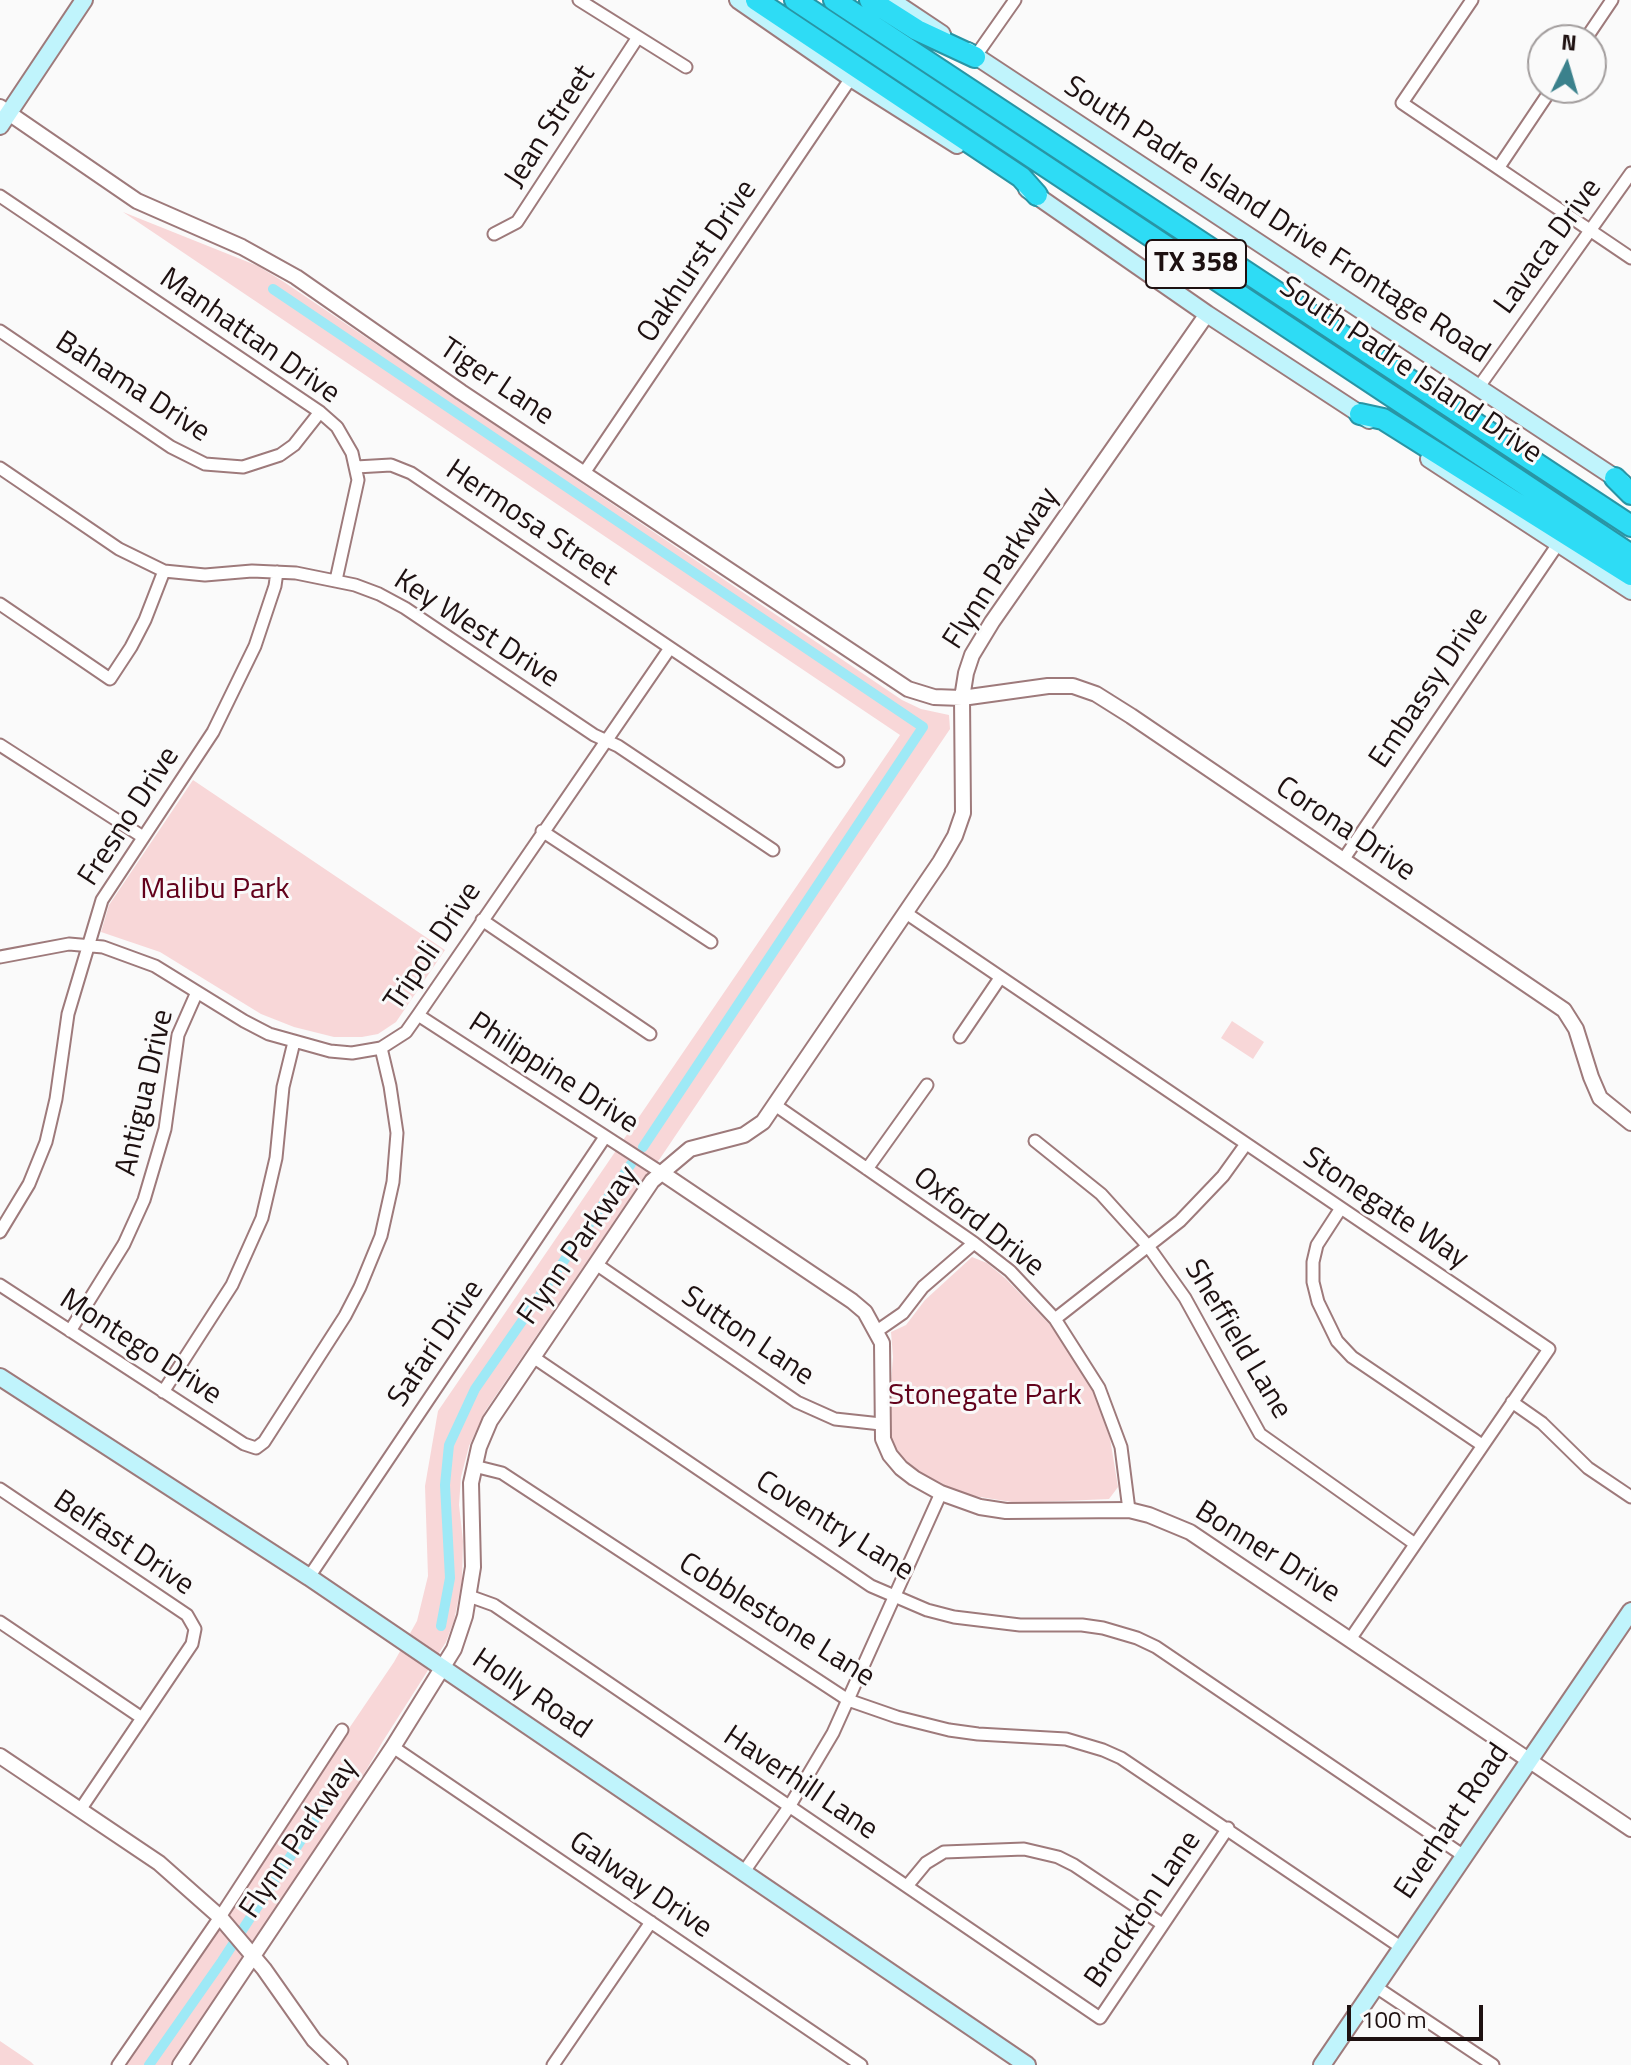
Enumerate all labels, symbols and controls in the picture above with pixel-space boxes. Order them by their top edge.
north arrow [1527,24,1607,104]
text: N [1560,24,1578,60]
street label: Jean Street [498,59,604,195]
street label: South Padre Island Drive Frontage Road [1056,70,1496,372]
street label: Lavaca Drive [1488,172,1610,322]
street label: Oakhurst Drive [630,174,766,350]
road number: TX 358 [1146,240,1246,288]
street label: Manhattan Drive [152,261,346,413]
street label: South Padre Island Drive [1272,270,1548,472]
street label: Bahama Drive [48,325,216,451]
street label: Tiger Lane [432,332,560,434]
street label: Hermosa Street [438,453,624,595]
street label: Flynn Parkway [936,481,1068,657]
street label: Key West Drive [386,563,566,697]
street label: Embassy Drive [1363,600,1497,776]
street label: Fresno Drive [72,741,188,893]
street label: Corona Drive [1268,770,1422,890]
park label: Malibu Park [140,873,290,909]
street label: Tripoli Drive [378,876,490,1018]
street label: Antigua Drive [109,1006,183,1180]
street label: Philippine Drive [461,1006,645,1142]
street label: Stonegate Way [1295,1140,1475,1278]
street label: Flynn Parkway [511,1160,647,1332]
street label: Oxford Drive [905,1161,1051,1285]
street label: Sheffield Lane [1175,1254,1299,1426]
street label: Safari Drive [381,1274,493,1414]
street label: Sutton Lane [674,1279,820,1395]
street label: Montego Drive [52,1282,228,1414]
park label: Stonegate Park [888,1379,1082,1415]
street label: Coventry Lane [748,1464,920,1590]
street label: Belfast Drive [46,1484,200,1604]
street label: Bonner Drive [1188,1494,1346,1612]
street label: Cobblestone Lane [671,1546,881,1696]
street label: Holly Road [465,1642,597,1748]
street label: Haverhill Lane [716,1719,884,1849]
street label: Everhart Road [1388,1738,1518,1906]
street label: Flynn Parkway [233,1752,367,1926]
street label: Galway Drive [562,1825,718,1947]
street label: Brockton Lane [1078,1825,1210,1995]
scale bar [1351,1989,1487,2039]
text: 100 m [1361,2001,1427,2037]

